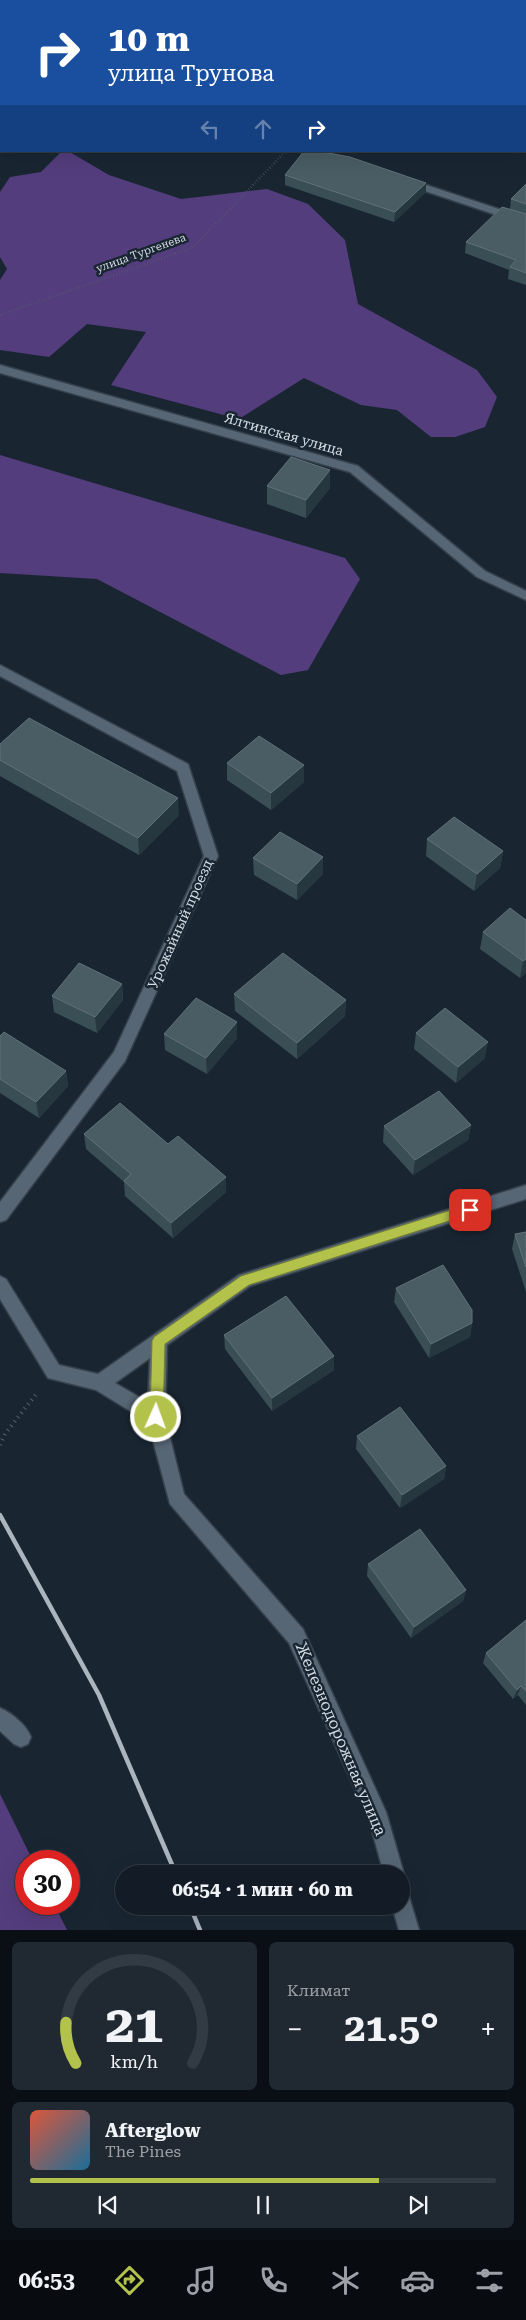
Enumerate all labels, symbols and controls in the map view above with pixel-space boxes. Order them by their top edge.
text: 10 m [108,19,190,60]
icon: right [25,20,90,85]
text: улица Трунова [108,61,274,86]
icon: left [196,115,224,143]
icon: ahead [249,115,277,143]
icon: right [302,115,330,143]
street label: улица Тургенева [94,231,188,275]
street label: Ялтинская улица [223,409,346,459]
street label: Урожайный проезд [144,857,216,991]
pin [449,1189,491,1231]
icon: arrive [456,1196,484,1224]
position arrow [129,1390,181,1442]
street label: Железнодорожная улица [292,1639,391,1839]
speed limit sign: 30 [15,1850,80,1915]
text: 06:54 · 1 мин · 60 m [172,1878,353,1901]
text: Климат [287,1981,350,2000]
text: 21 [105,1994,164,2055]
text: 21.5° [344,2006,439,2050]
text: − [287,2013,303,2046]
text: + [480,2013,496,2046]
text: km/h [111,2051,159,2072]
text: Afterglow [105,2119,201,2142]
text: The Pines [105,2142,181,2161]
icon: previous [94,2191,122,2219]
icon: pause [249,2191,277,2219]
icon: next [404,2191,432,2219]
icon: directions [112,2263,147,2298]
icon: music [184,2263,219,2298]
icon: phone [256,2263,291,2298]
icon: climate [328,2263,363,2298]
icon: car [400,2263,435,2298]
icon: filters [472,2263,507,2298]
text: 06:53 [19,2268,75,2293]

